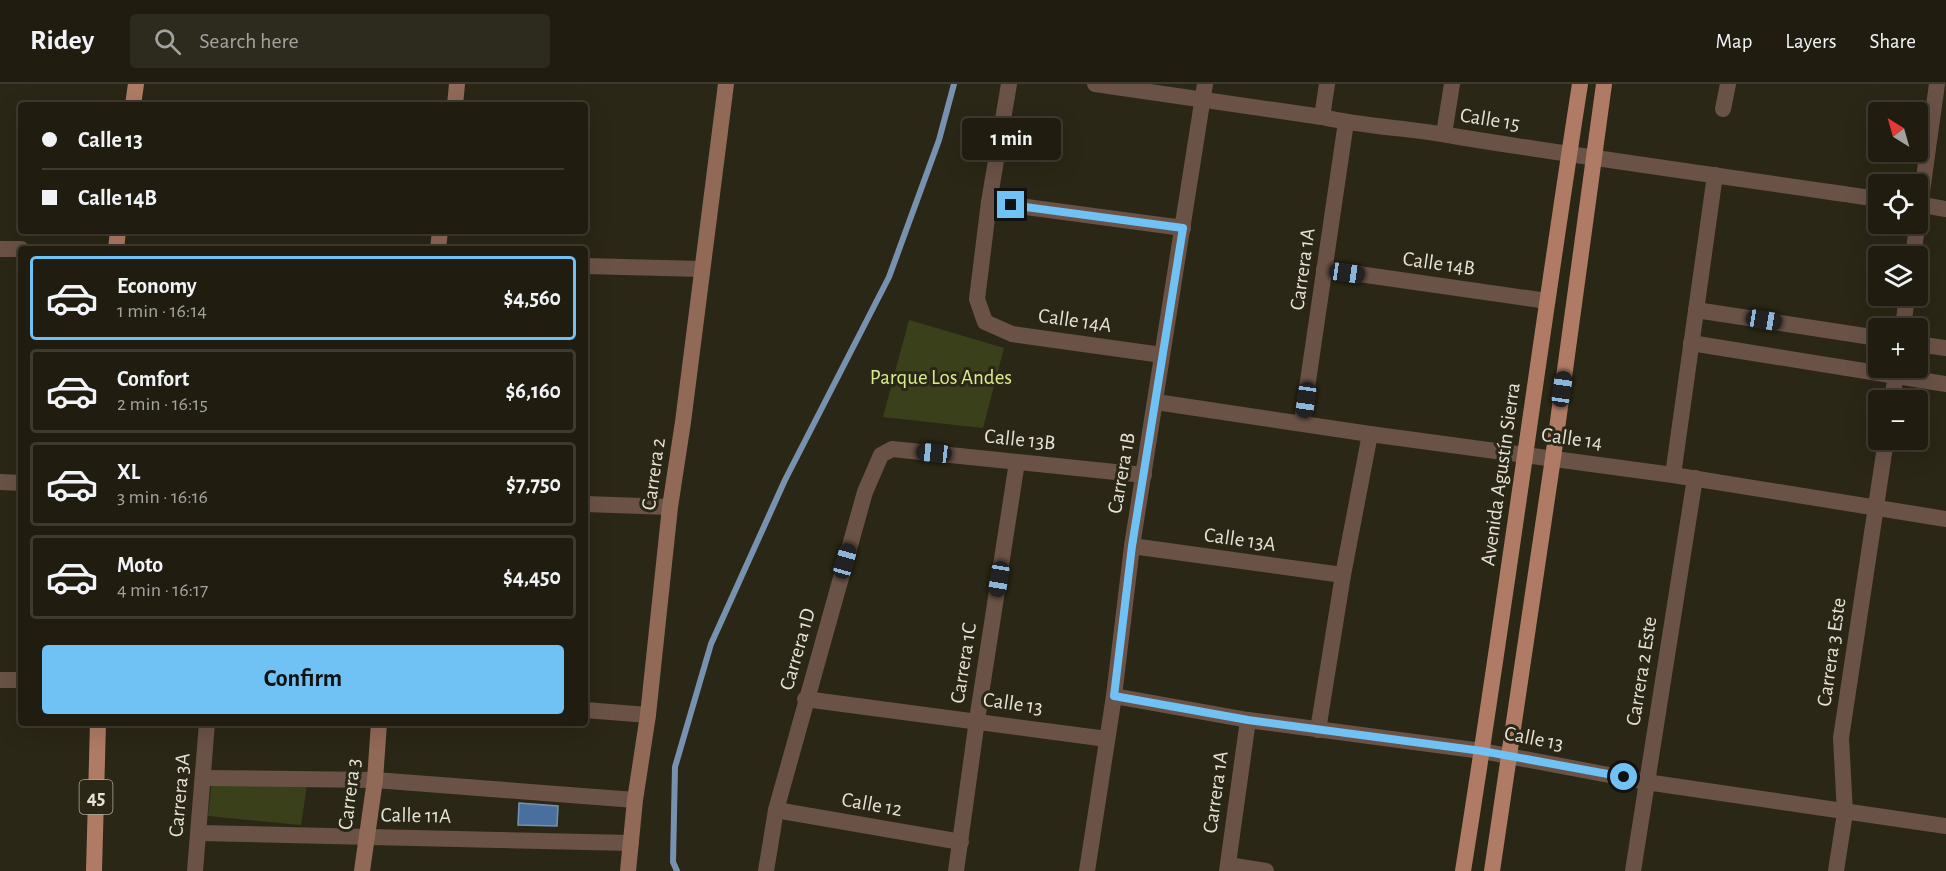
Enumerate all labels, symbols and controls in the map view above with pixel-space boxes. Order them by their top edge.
search box [130,14,550,68]
icon: search [151,25,184,58]
text: Ridey [30,27,94,55]
text: Search here [199,30,299,52]
text: Map [1716,31,1752,52]
text: Layers [1785,31,1836,52]
text: Share [1869,31,1916,52]
north arrow [1868,102,1928,162]
map controls [1868,102,1928,450]
street label: Calle 15 [1459,104,1521,135]
callout: 1 min [962,118,1060,160]
text: Calle 13 [78,129,143,151]
text: 1 min [990,129,1033,149]
button: locate [1868,174,1928,234]
text: Calle 14B [78,187,157,209]
route end [997,191,1024,218]
street label: Carrera 1A [1286,227,1319,312]
button: layers [1868,246,1928,306]
street label: Calle 14B [1401,248,1476,279]
car [1328,262,1366,284]
icon: car [45,271,99,325]
text: Economy [117,275,197,297]
text: $4,560 [503,287,561,309]
text: 1 min · 16:14 [117,301,207,321]
street label: Calle 14A [1037,305,1113,336]
car [1745,308,1783,332]
button: + [1868,318,1928,378]
icon: car [45,364,99,418]
park label: Parque Los Andes [870,367,1012,388]
text: Comfort [117,368,189,390]
car [1551,370,1573,408]
text: $6,160 [505,380,561,402]
car [1295,381,1317,419]
street label: Avenida Agustín Sierra [1477,381,1524,567]
button: − [1868,390,1928,450]
text: 2 min · 16:15 [117,394,208,414]
street label: Calle 14 [1540,424,1604,453]
street label: Calle 13B [983,425,1056,454]
street label: Carrera 1B [1104,431,1139,515]
street label: Carrera 2 [638,436,669,512]
car [915,442,953,464]
icon: car [45,457,99,511]
text: XL [117,461,140,483]
text: $7,750 [506,473,561,495]
text: 3 min · 16:16 [117,487,208,507]
street label: Calle 13A [1203,524,1277,555]
car [831,541,859,581]
icon: car [45,550,99,604]
text: Moto [117,554,163,576]
car [987,560,1011,598]
text: $4,450 [503,566,561,588]
text: 4 min · 16:17 [117,580,208,600]
street label: Carrera 3 Este [1813,596,1850,708]
street label: Carrera 1D [776,606,819,692]
street label: Carrera 2 Este [1622,615,1660,727]
street label: Carrera 1C [947,621,980,705]
button: Confirm [42,645,564,714]
street label: Calle 13 [982,689,1044,718]
street label: Calle 13 [1502,722,1565,755]
street label: Carrera 1A [1199,750,1232,835]
street label: Carrera 3A [165,752,194,838]
street label: Carrera 3 [335,757,364,831]
route start [1610,763,1637,790]
road number: 45 [80,780,112,814]
street label: Calle 12 [840,789,904,820]
street label: Calle 11A [380,804,452,827]

